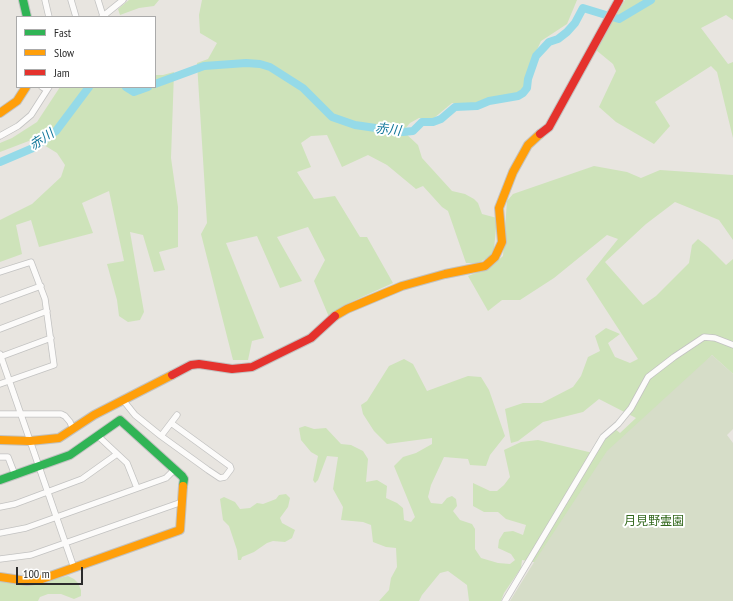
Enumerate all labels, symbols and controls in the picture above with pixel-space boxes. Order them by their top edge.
legend [16,16,156,88]
text: Fast [54,25,71,40]
text: Slow [54,45,74,60]
text: Jam [54,65,70,80]
water label: 赤川 [374,121,402,139]
water label: 赤川 [27,126,57,154]
park label: 月見野霊園 [624,515,684,529]
scale bar [18,559,85,585]
text: 100 m [23,566,50,581]

